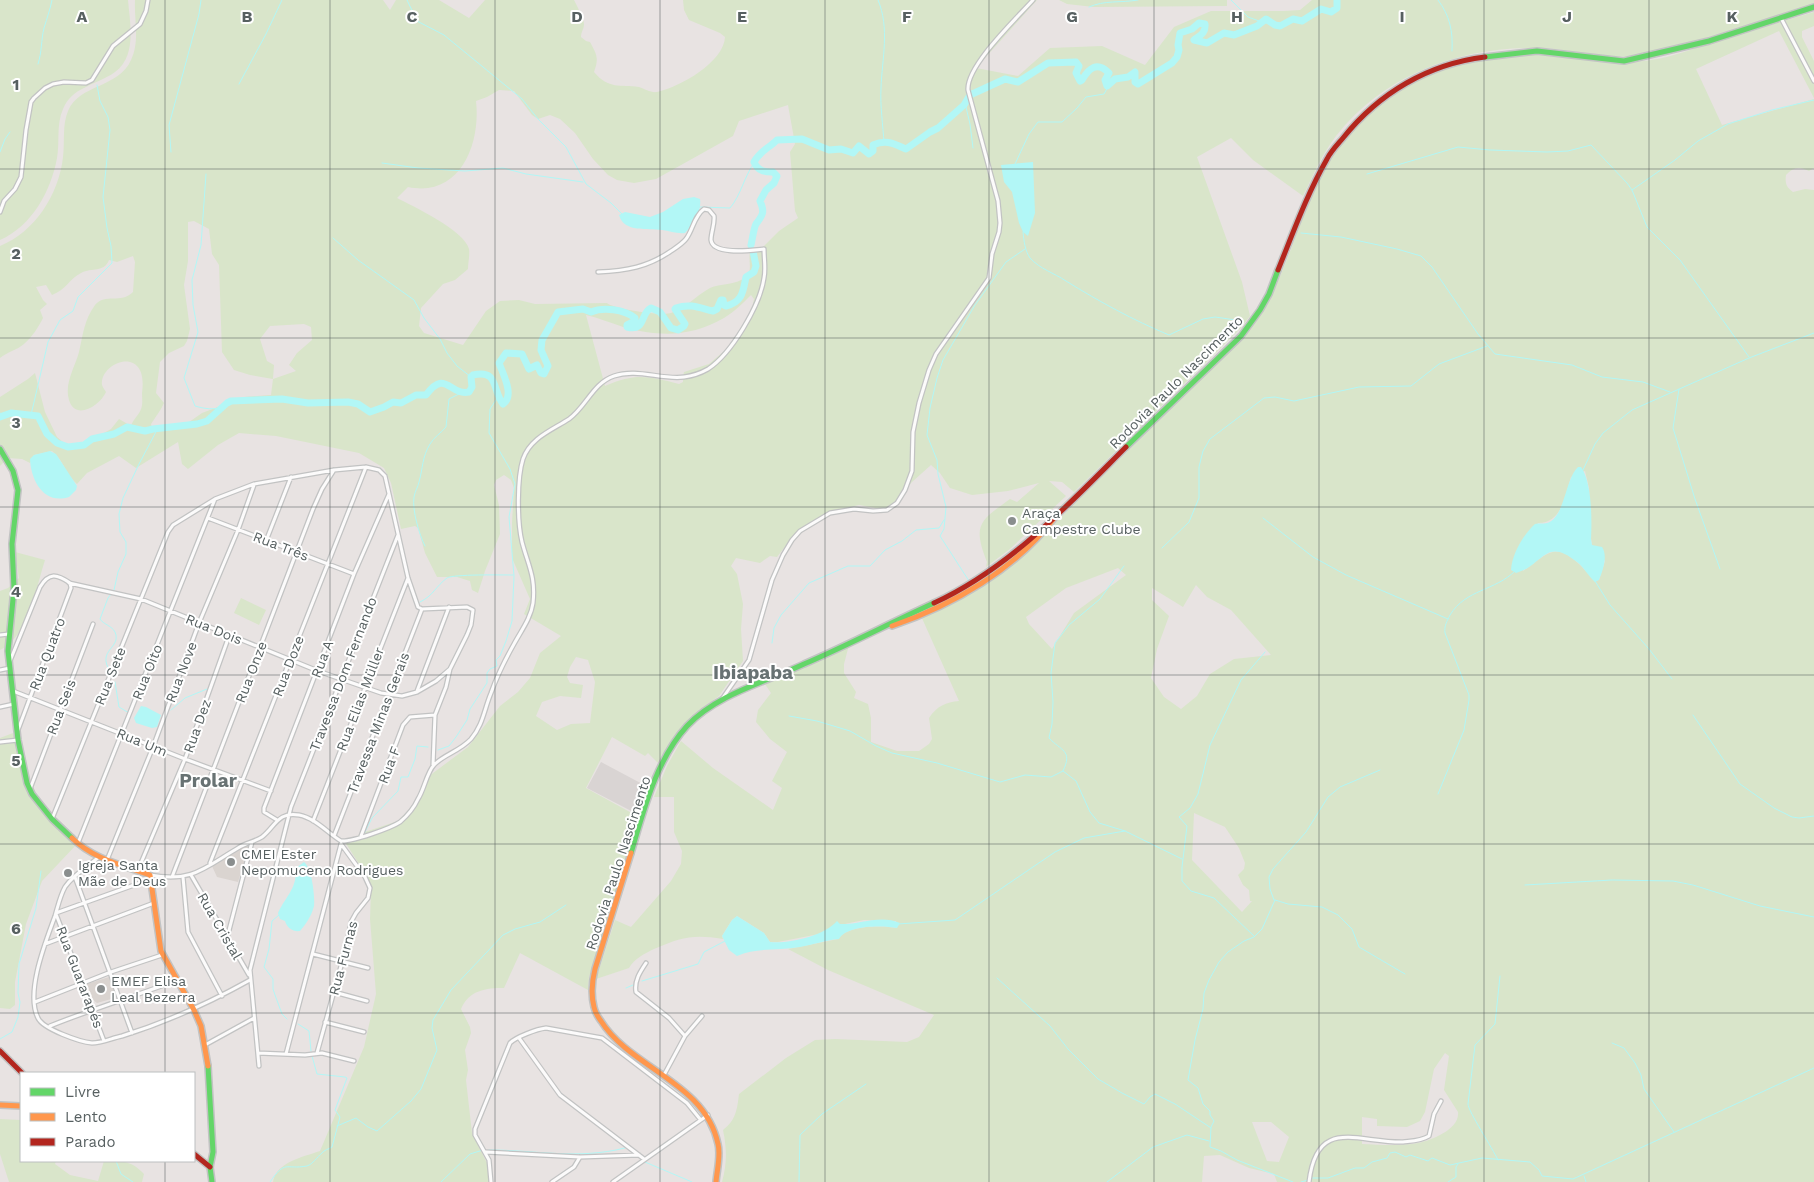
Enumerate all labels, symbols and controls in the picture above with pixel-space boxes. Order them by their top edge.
text: A [77,7,88,26]
text: B [242,7,253,26]
text: C [407,7,418,26]
text: D [571,7,583,26]
text: E [737,7,747,26]
text: F [902,7,912,26]
text: G [1066,7,1078,26]
text: H [1231,7,1243,26]
text: I [1399,7,1405,26]
text: J [1562,7,1572,26]
text: K [1726,7,1738,26]
text: 1 [13,75,19,94]
text: 2 [11,244,21,263]
street label: Rodovia Paulo Nascimento [1106,312,1246,452]
text: 3 [11,413,21,432]
place label: Araça Campestre Clube [1022,505,1141,537]
marker: Araça Campestre Clube [1006,515,1018,527]
street label: Rua Três [251,528,311,564]
text: 4 [11,582,21,601]
street label: Travessa Dom Fernando [306,595,380,753]
street label: Rua Dois [183,610,245,648]
street label: Rua Quatro [26,615,68,693]
street label: Rua Doze [269,633,307,699]
street label: Rua A [308,638,336,680]
street label: Rua Nove [162,639,200,705]
street label: Rua Onze [232,639,270,705]
street label: Rua Oito [129,642,165,702]
street label: Rua Sete [91,645,129,707]
street label: Rua Elias Müller [333,645,387,753]
street label: Travessa Minas Gerais [344,650,412,796]
district label: Ibiapaba [713,661,793,684]
street label: Rua Seis [43,677,79,737]
street label: Rua Dez [180,697,214,755]
street label: Rua Um [114,725,170,759]
street label: Rua F [375,744,403,786]
text: 5 [11,751,21,770]
district label: Prolar [179,769,238,792]
street label: Rodovia Paulo Nascimento [582,774,654,952]
place label: CMEI Ester Nepomuceno Rodrigues [241,846,403,878]
marker: CMEI Ester Nepomuceno Rodrigues [225,856,237,868]
place label: Igreja Santa Mãe de Deus [78,857,166,889]
marker: Igreja Santa Mãe de Deus [62,867,74,879]
street label: Rua Cristal [194,890,246,963]
text: 6 [11,919,21,938]
street label: Rua Furnas [325,919,361,997]
street label: Rua Guararapés [53,924,107,1030]
place label: EMEF Elisa Leal Bezerra [111,973,196,1005]
marker: EMEF Elisa Leal Bezerra [95,983,107,995]
legend [20,1072,195,1162]
text: Livre [65,1083,100,1101]
text: Lento [65,1108,107,1126]
text: Parado [65,1133,115,1151]

